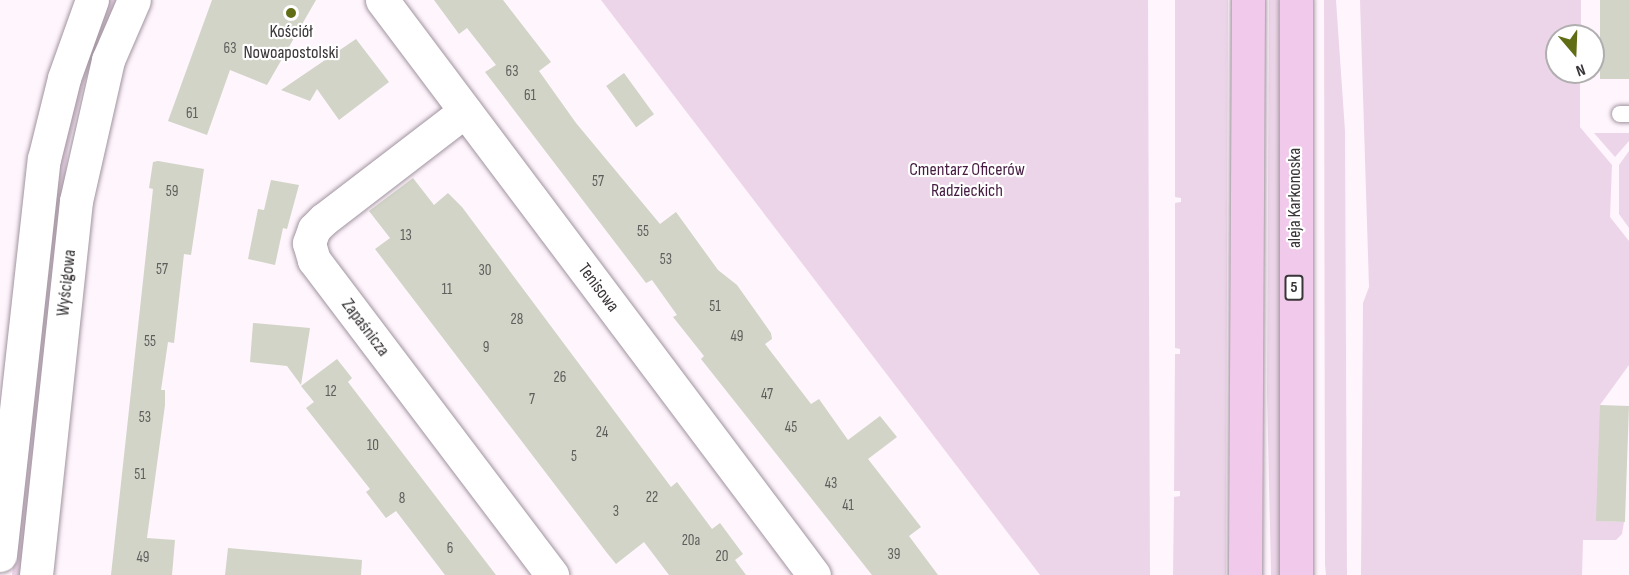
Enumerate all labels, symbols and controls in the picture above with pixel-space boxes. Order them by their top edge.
marker: Kościół Nowoapostolski [284,6,298,20]
place label: Kościół Nowoapostolski [243,22,339,64]
north arrow [1545,24,1605,84]
house number: 63 [224,40,236,58]
text: N [1573,59,1588,80]
house number: 63 [506,63,518,81]
house number: 61 [524,87,536,105]
house number: 61 [186,105,198,123]
street label: aleja Karkonoska [1284,148,1306,248]
park label: Cmentarz Oficerów Radzieckich [909,160,1025,202]
house number: 57 [592,173,604,191]
house number: 59 [166,183,178,201]
house number: 55 [637,223,649,241]
house number: 13 [400,227,412,245]
street label: Wyścigowa [53,249,81,317]
house number: 53 [660,251,672,269]
street label: Tenisowa [573,260,623,316]
house number: 57 [156,261,168,279]
house number: 30 [479,262,491,280]
road number: 5 [1284,275,1304,301]
house number: 11 [442,281,452,299]
street label: Zapaśnicza [336,295,394,361]
house number: 51 [709,298,721,316]
house number: 28 [511,311,523,329]
house number: 49 [731,328,743,346]
house number: 55 [144,333,156,351]
house number: 9 [483,339,489,357]
house number: 26 [554,369,566,387]
house number: 12 [325,383,337,401]
house number: 47 [761,386,773,404]
house number: 7 [529,391,535,409]
house number: 53 [139,409,151,427]
house number: 45 [785,419,797,437]
house number: 24 [596,424,608,442]
house number: 10 [367,437,379,455]
house number: 5 [571,448,577,466]
house number: 51 [134,466,146,484]
house number: 43 [825,475,837,493]
house number: 22 [646,489,658,507]
house number: 8 [399,490,405,508]
house number: 41 [842,497,854,515]
house number: 3 [613,503,619,521]
house number: 20a [682,532,700,550]
house number: 6 [447,540,453,558]
house number: 39 [888,546,900,564]
house number: 20 [716,548,728,566]
house number: 49 [137,549,149,567]

